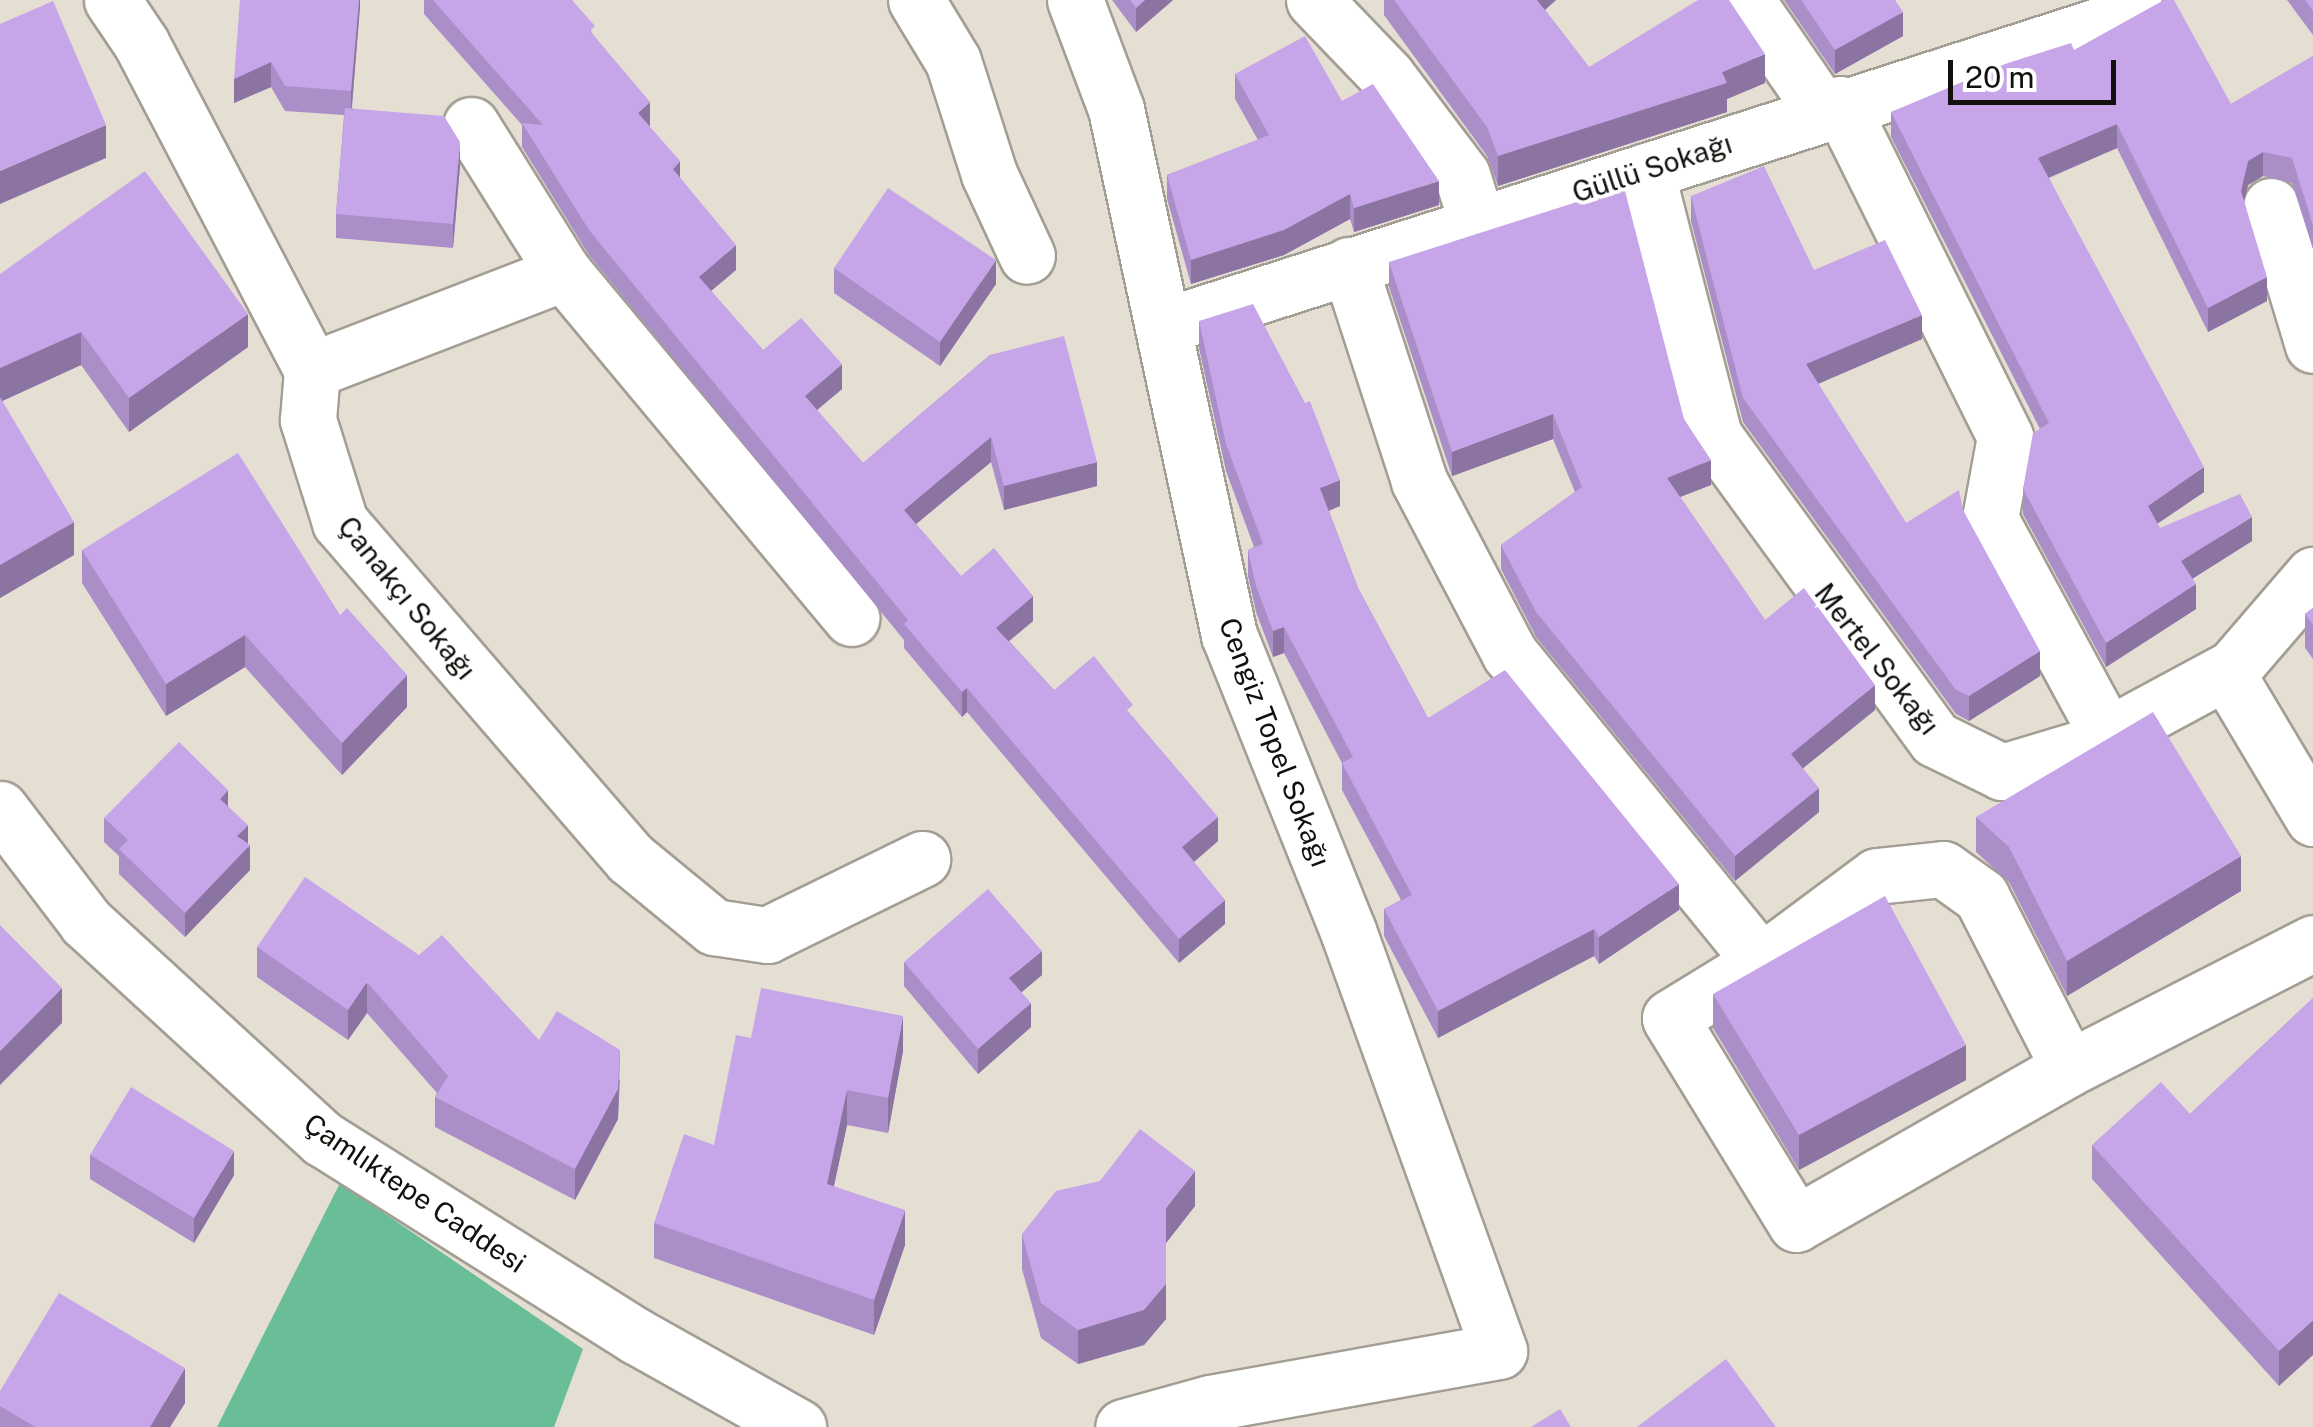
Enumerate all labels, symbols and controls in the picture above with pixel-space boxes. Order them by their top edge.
scale bar [1953,40,2120,102]
text: 20 m [1965,59,2034,95]
street label: Güllü Sokağı [1568,126,1736,210]
street label: Çanakçı Sokağı [331,510,483,686]
street label: Mertel Sokağı [1808,577,1946,741]
street label: Cengiz Topel Sokağı [1212,613,1338,871]
street label: Çamlıktepe Caddesi [298,1106,532,1280]

